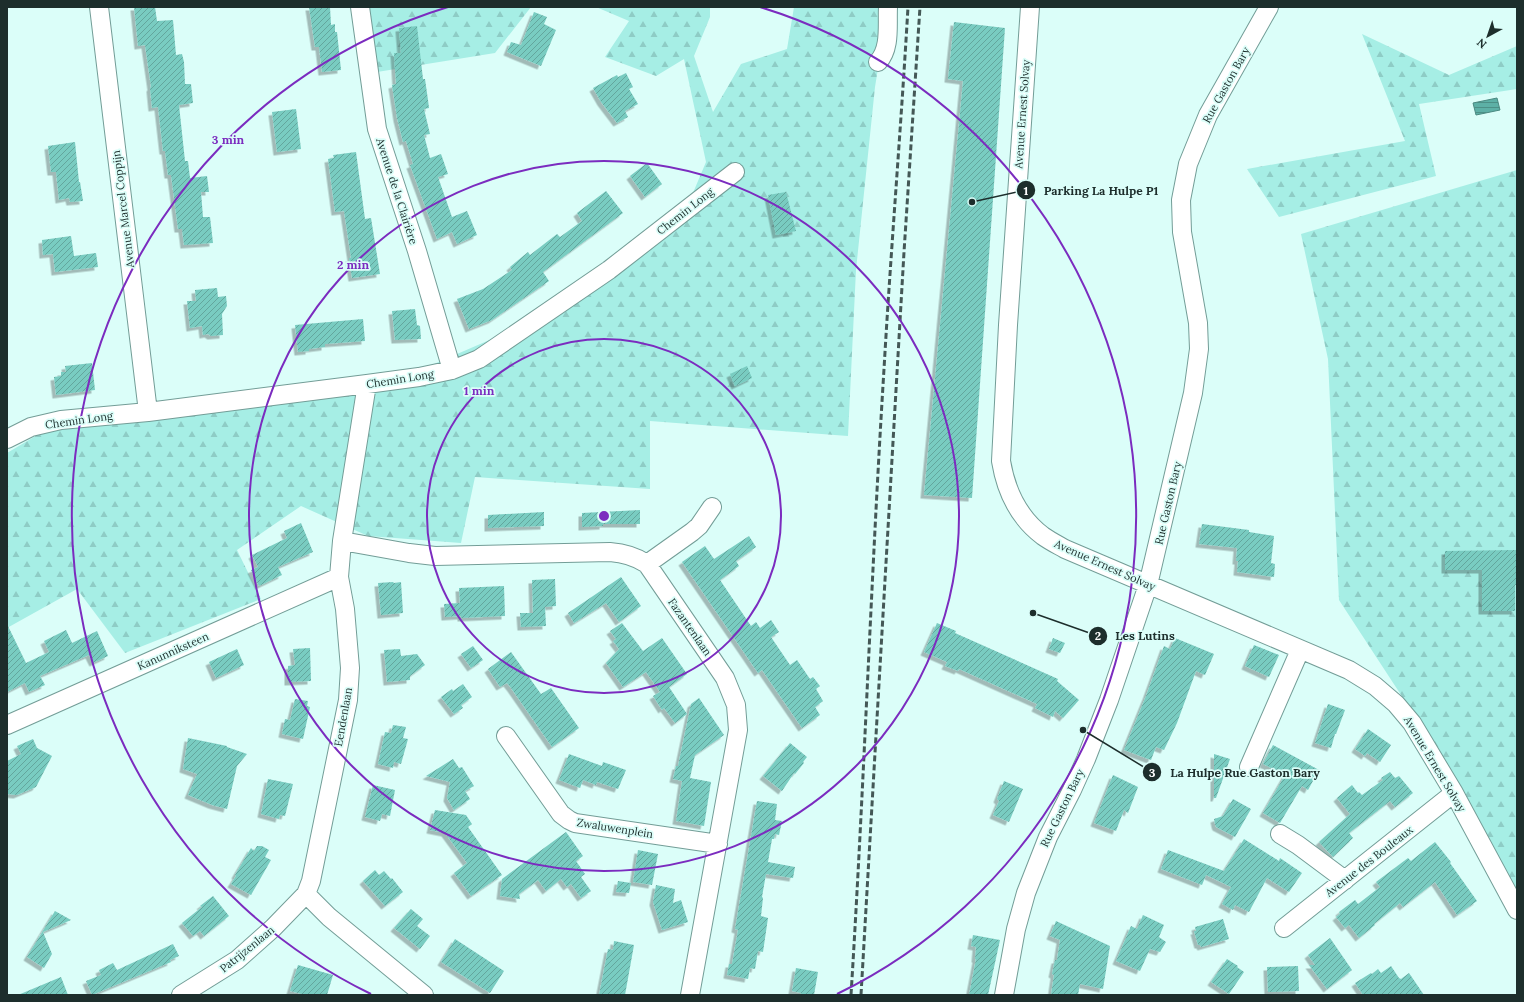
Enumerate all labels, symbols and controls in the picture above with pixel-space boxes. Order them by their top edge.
north arrow [1468,16,1508,56]
text: N [1473,35,1489,52]
street label: Rue Gaston Bary [1199,44,1253,126]
street label: Avenue Ernest Solvay [1011,59,1033,170]
text: 3 min [212,132,245,147]
street label: Avenue de la Clairière [373,135,421,246]
street label: Avenue Marcel Coppijn [109,149,137,270]
callout: Parking La Hulpe P1 [1016,178,1167,202]
text: 1 [1024,183,1029,198]
text: Parking La Hulpe P1 [1044,183,1158,198]
street label: Chemin Long [654,184,717,238]
text: 2 min [337,257,369,272]
street label: Chemin Long [365,367,436,391]
text: 1 min [464,383,495,398]
street label: Chemin Long [44,408,115,432]
street label: Rue Gaston Bary [1152,460,1184,546]
centre of rings [597,509,611,523]
street label: Avenue Ernest Solvay [1051,536,1158,594]
street label: Fazantenlaan [665,596,715,659]
callout: Les Lutins [1088,624,1183,648]
text: 2 [1095,628,1101,643]
text: Les Lutins [1115,628,1175,643]
street label: Kanunniksteen [135,629,211,673]
street label: Eendenlaan [331,686,355,748]
street label: Avenue Ernest Solvay [1400,713,1469,815]
callout: La Hulpe Rue Gaston Bary [1142,760,1328,784]
text: 3 [1149,765,1156,780]
text: La Hulpe Rue Gaston Bary [1170,765,1320,780]
street label: Rue Gaston Bary [1037,767,1087,849]
street label: Zwaluwenplein [576,815,654,841]
street label: Avenue des Bouleaux [1322,822,1416,900]
street label: Patrijzenlaan [217,922,277,975]

